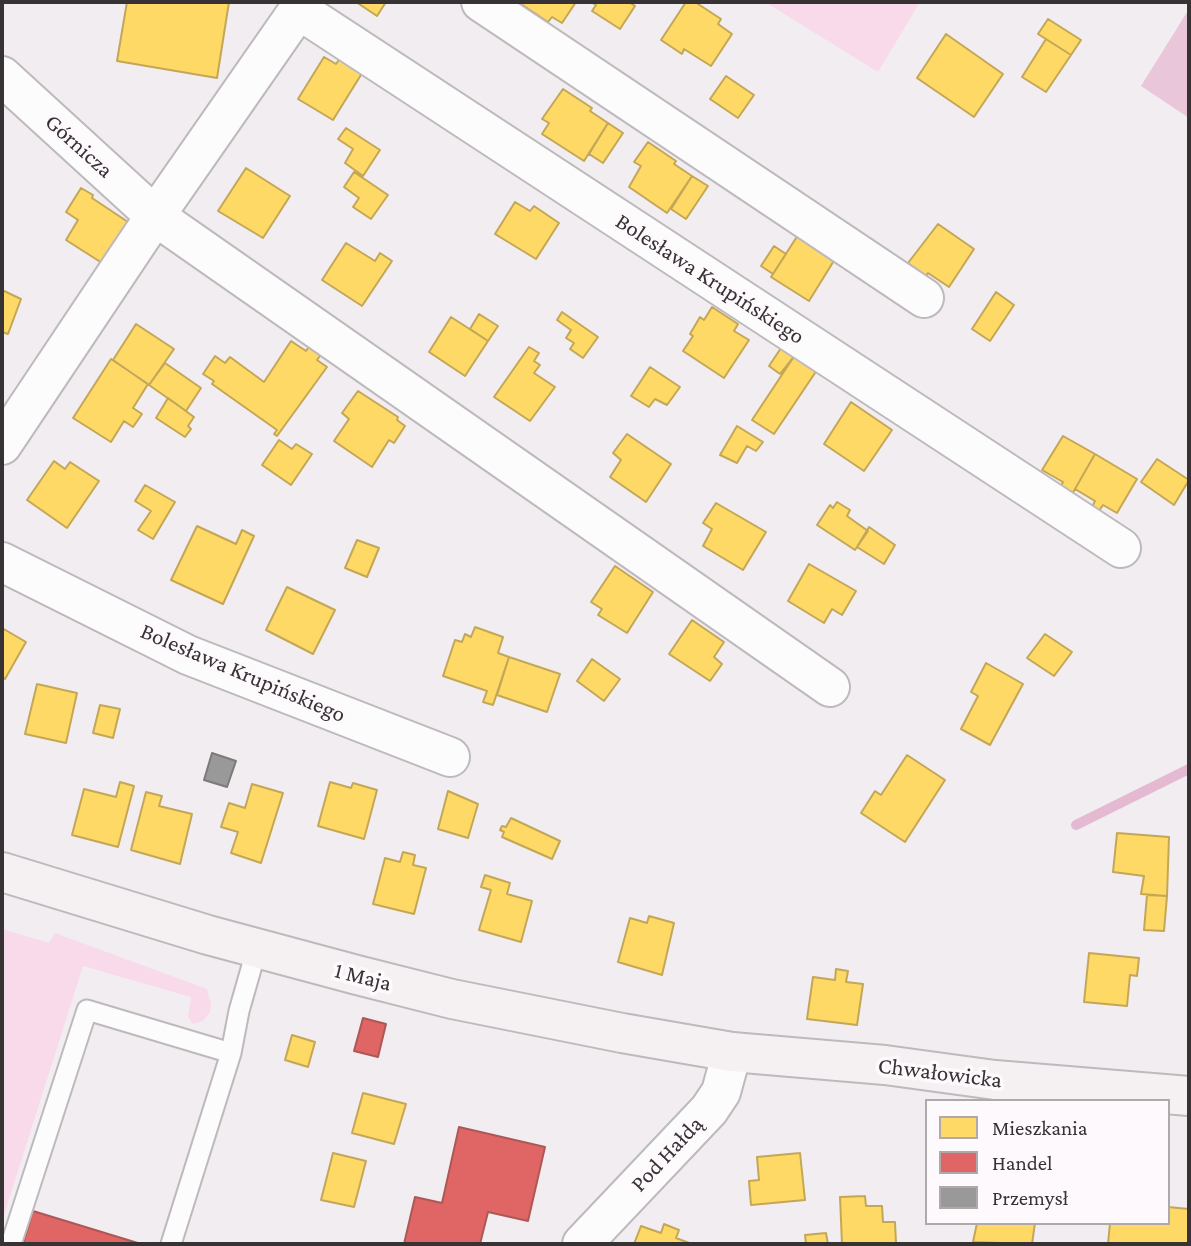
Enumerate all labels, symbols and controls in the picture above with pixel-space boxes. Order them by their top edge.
street label: Górnicza [39,108,119,184]
street label: Bolesława Krupińskiego [610,208,810,350]
street label: Bolesława Krupińskiego [136,617,350,729]
street label: 1 Maja [332,957,394,997]
street label: Chwałowicka [876,1052,1004,1094]
legend [925,1099,1170,1225]
street label: Pod Hałdą [625,1110,709,1198]
text: Mieszkania [992,1116,1087,1140]
text: Handel [992,1151,1053,1175]
text: Przemysł [992,1186,1068,1210]

